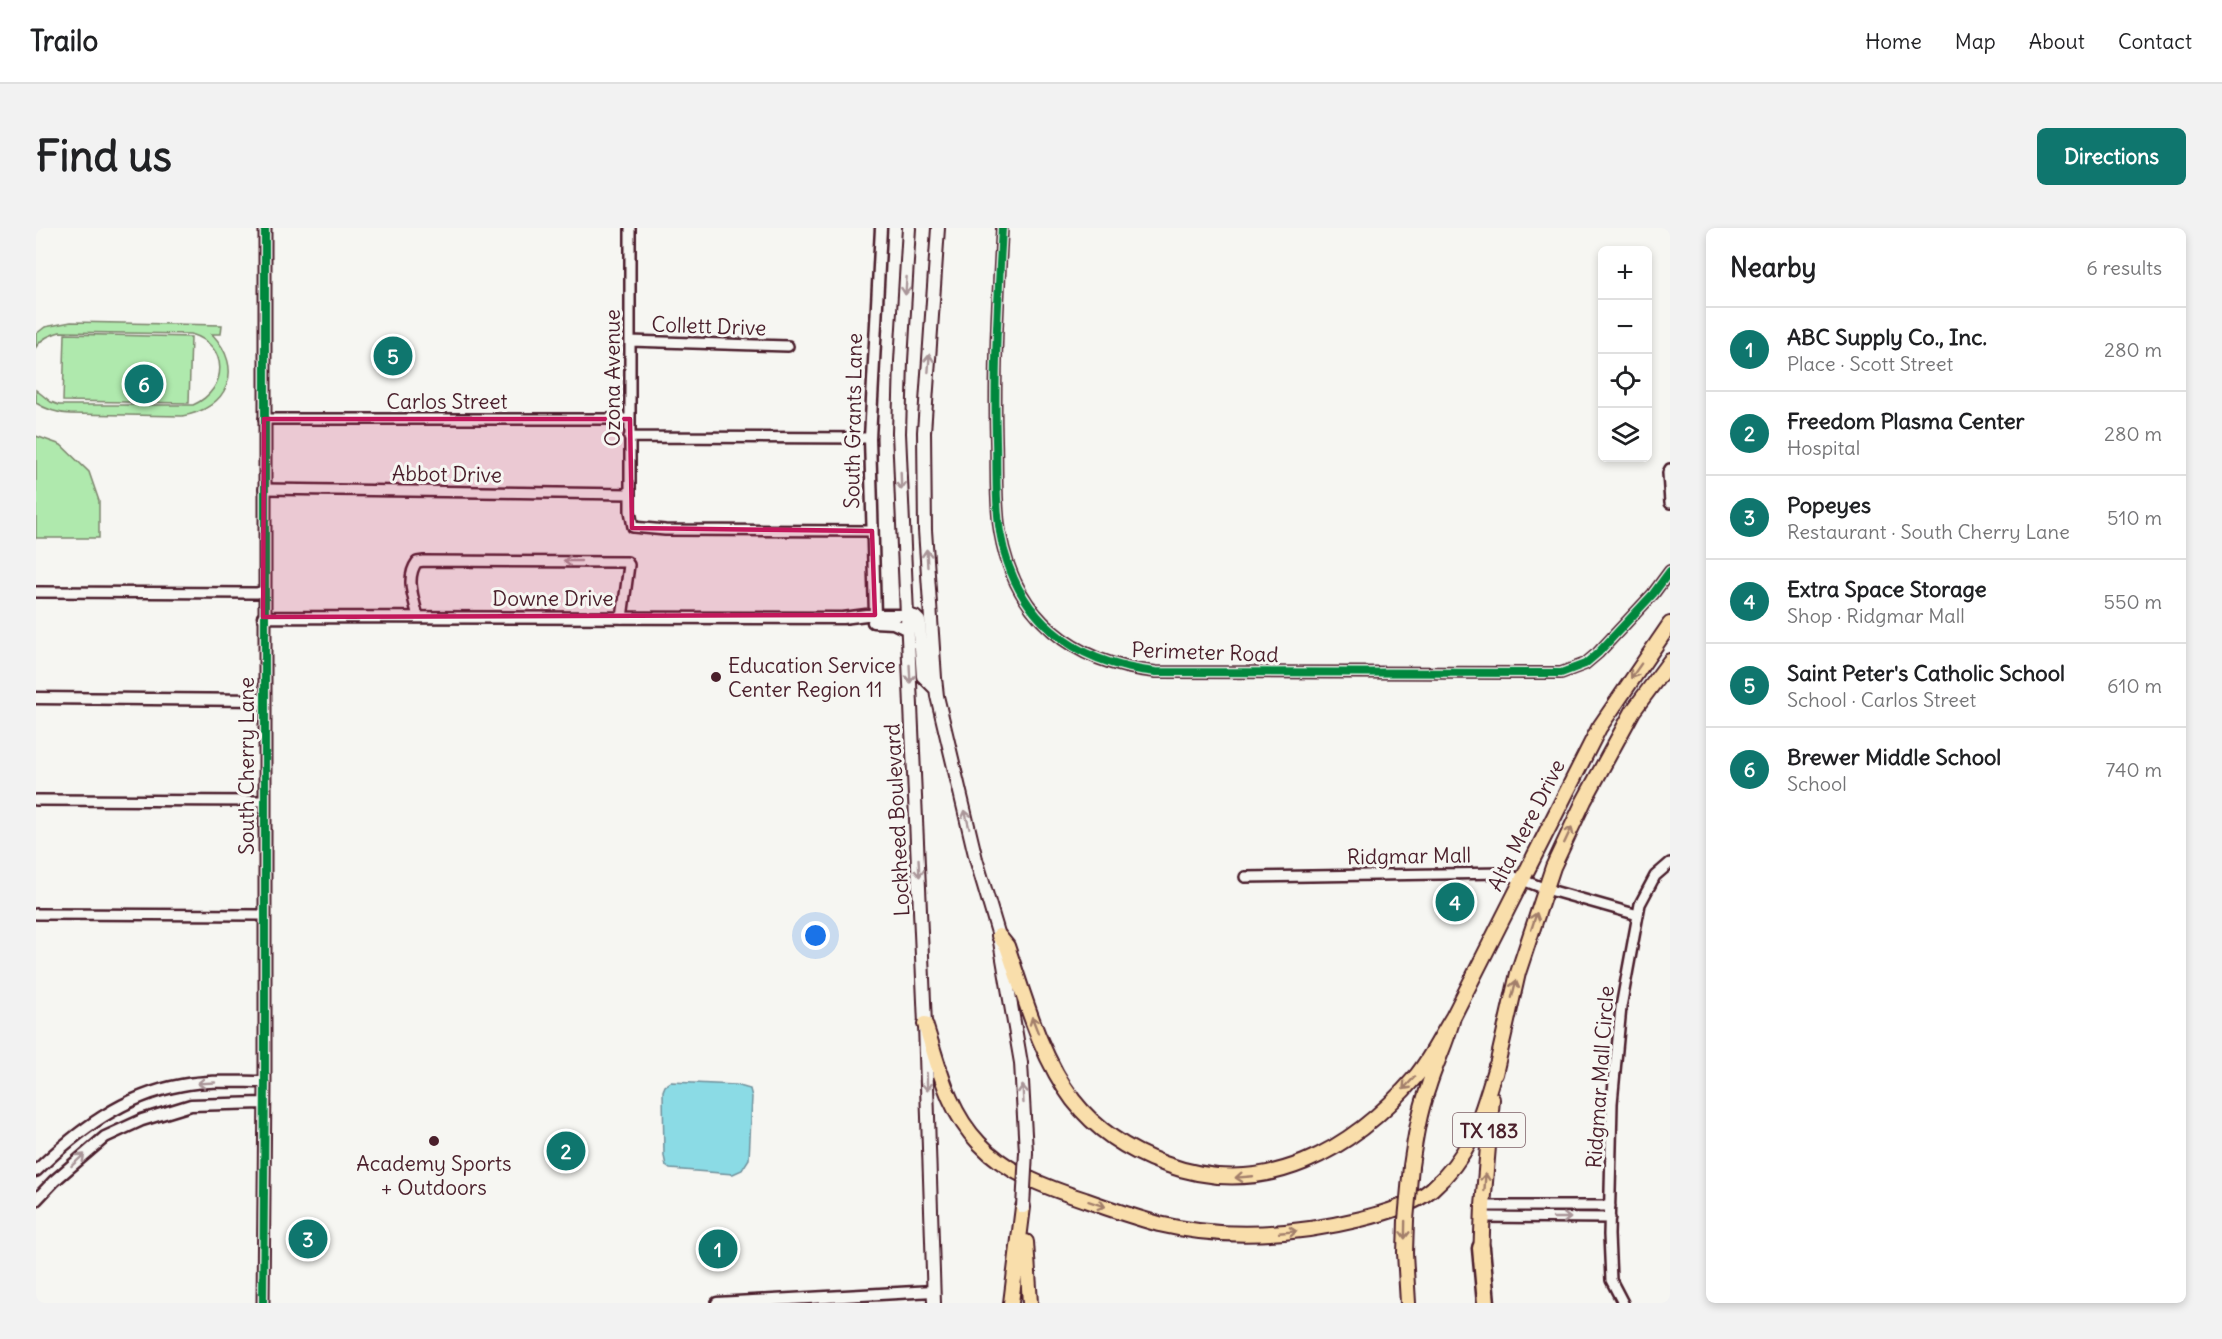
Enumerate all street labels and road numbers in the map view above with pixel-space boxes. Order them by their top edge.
street label: Ozona Avenue [599,309,626,447]
street label: Collett Drive [651,311,767,341]
street label: South Grants Lane [838,333,868,509]
street label: Carlos Street [386,388,508,415]
street label: Abbot Drive [392,460,502,488]
street label: Downe Drive [492,585,614,612]
street label: Perimeter Road [1131,636,1279,668]
street label: South Cherry Lane [233,677,260,855]
street label: Lockheed Boulevard [878,723,916,917]
street label: Alta Mere Drive [1481,755,1571,895]
street label: Ridgmar Mall [1347,841,1471,871]
street label: Ridgmar Mall Circle [1580,985,1620,1169]
road number: TX 183 [1453,1113,1525,1147]

